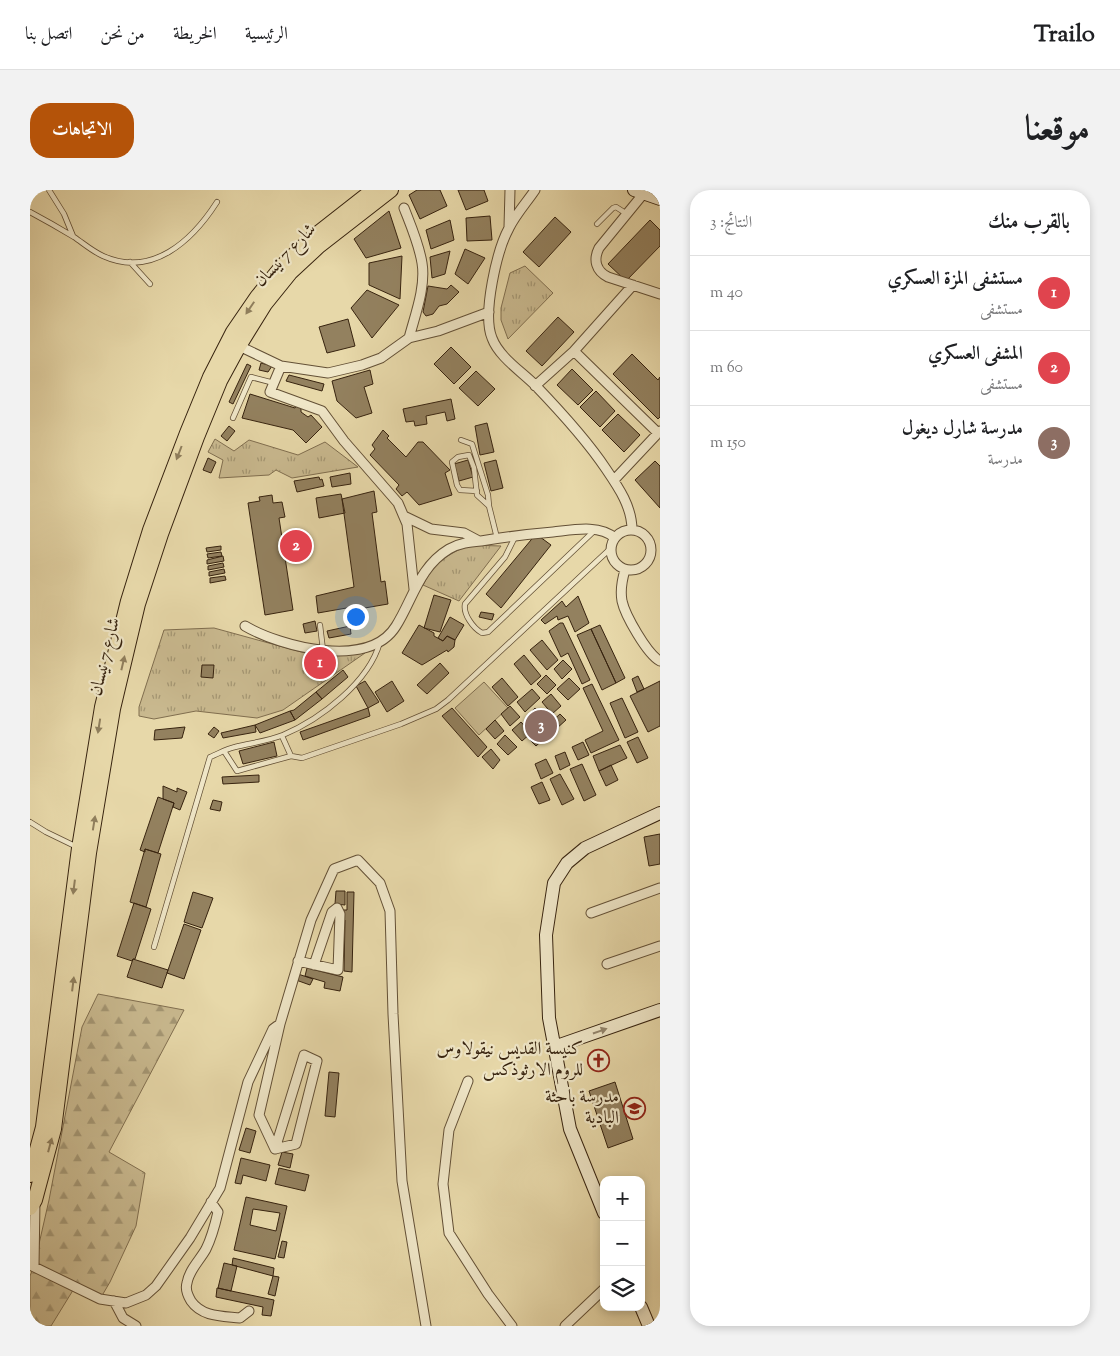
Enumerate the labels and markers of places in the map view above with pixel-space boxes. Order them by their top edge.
pin: 2 [280,527,312,565]
pin: 1 [304,644,336,682]
pin: 3 [525,707,557,745]
place label: كنيسة القديس نيقولاوس للروم الارثوذكس [436,1037,583,1085]
church icon: كنيسة القديس نيقولاوس للروم الارثوذكس [587,1048,611,1072]
place label: مدرسة باحثة البادية [545,1085,619,1132]
school or university icon: مدرسة باحثة البادية [623,1096,647,1120]

